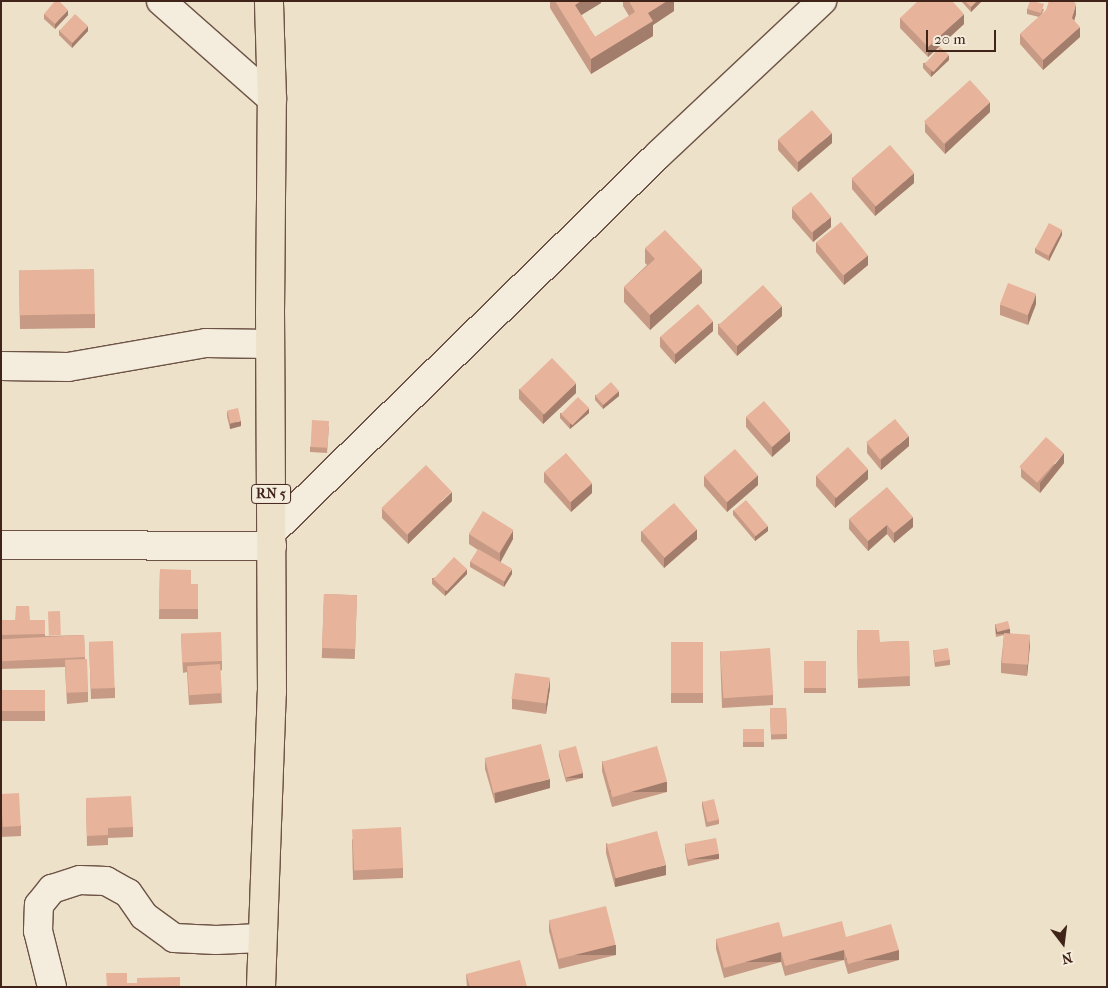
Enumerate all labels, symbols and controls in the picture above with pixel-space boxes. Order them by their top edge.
scale bar [928,20,998,52]
text: 20 m [934,30,966,48]
road number: RN 5 [251,482,291,506]
north arrow [1038,918,1088,968]
text: N [1060,948,1074,968]

